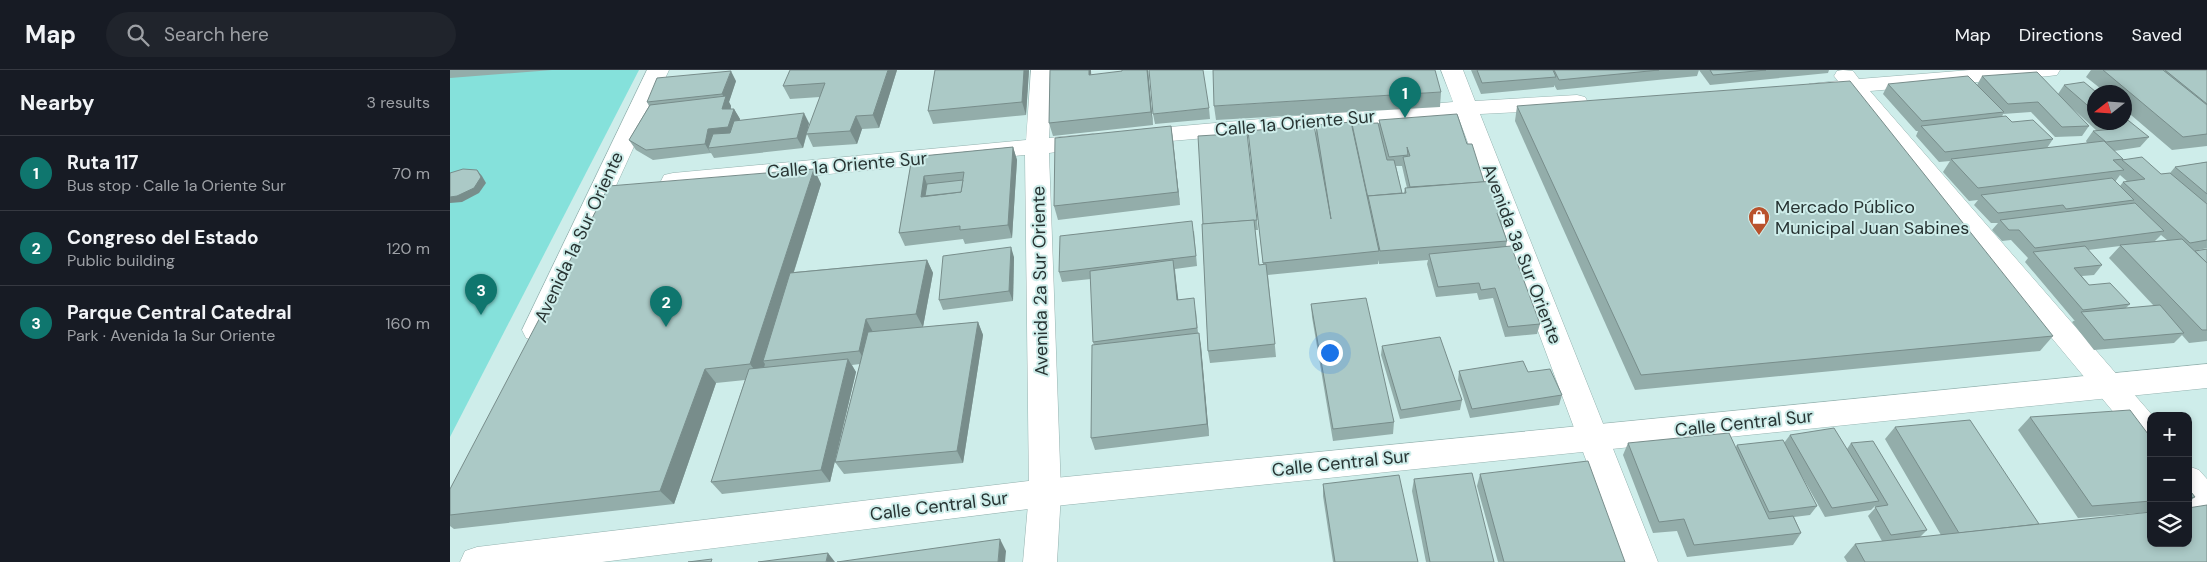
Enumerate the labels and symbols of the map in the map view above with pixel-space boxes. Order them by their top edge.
pin: 1 [1389,77,1421,118]
north arrow [2087,85,2132,130]
street label: Calle 1a Oriente Sur [1214,104,1376,142]
street label: Calle 1a Oriente Sur [766,146,928,184]
street label: Avenida 1a Sur Oriente [529,148,629,326]
street label: Avenida 3a Sur Oriente [1477,161,1567,347]
street label: Avenida 2a Sur Oriente [1026,186,1054,376]
place label: Mercado Público Municipal Juan Sabines [1775,195,1969,240]
shop icon: Mercado Público Municipal Juan Sabines [1747,205,1771,236]
pin: 3 [465,274,497,315]
pin: 2 [650,286,682,327]
your location [1317,340,1343,366]
street label: Calle Central Sur [1674,404,1815,442]
street label: Calle Central Sur [1271,444,1412,482]
street label: Calle Central Sur [869,486,1010,526]

